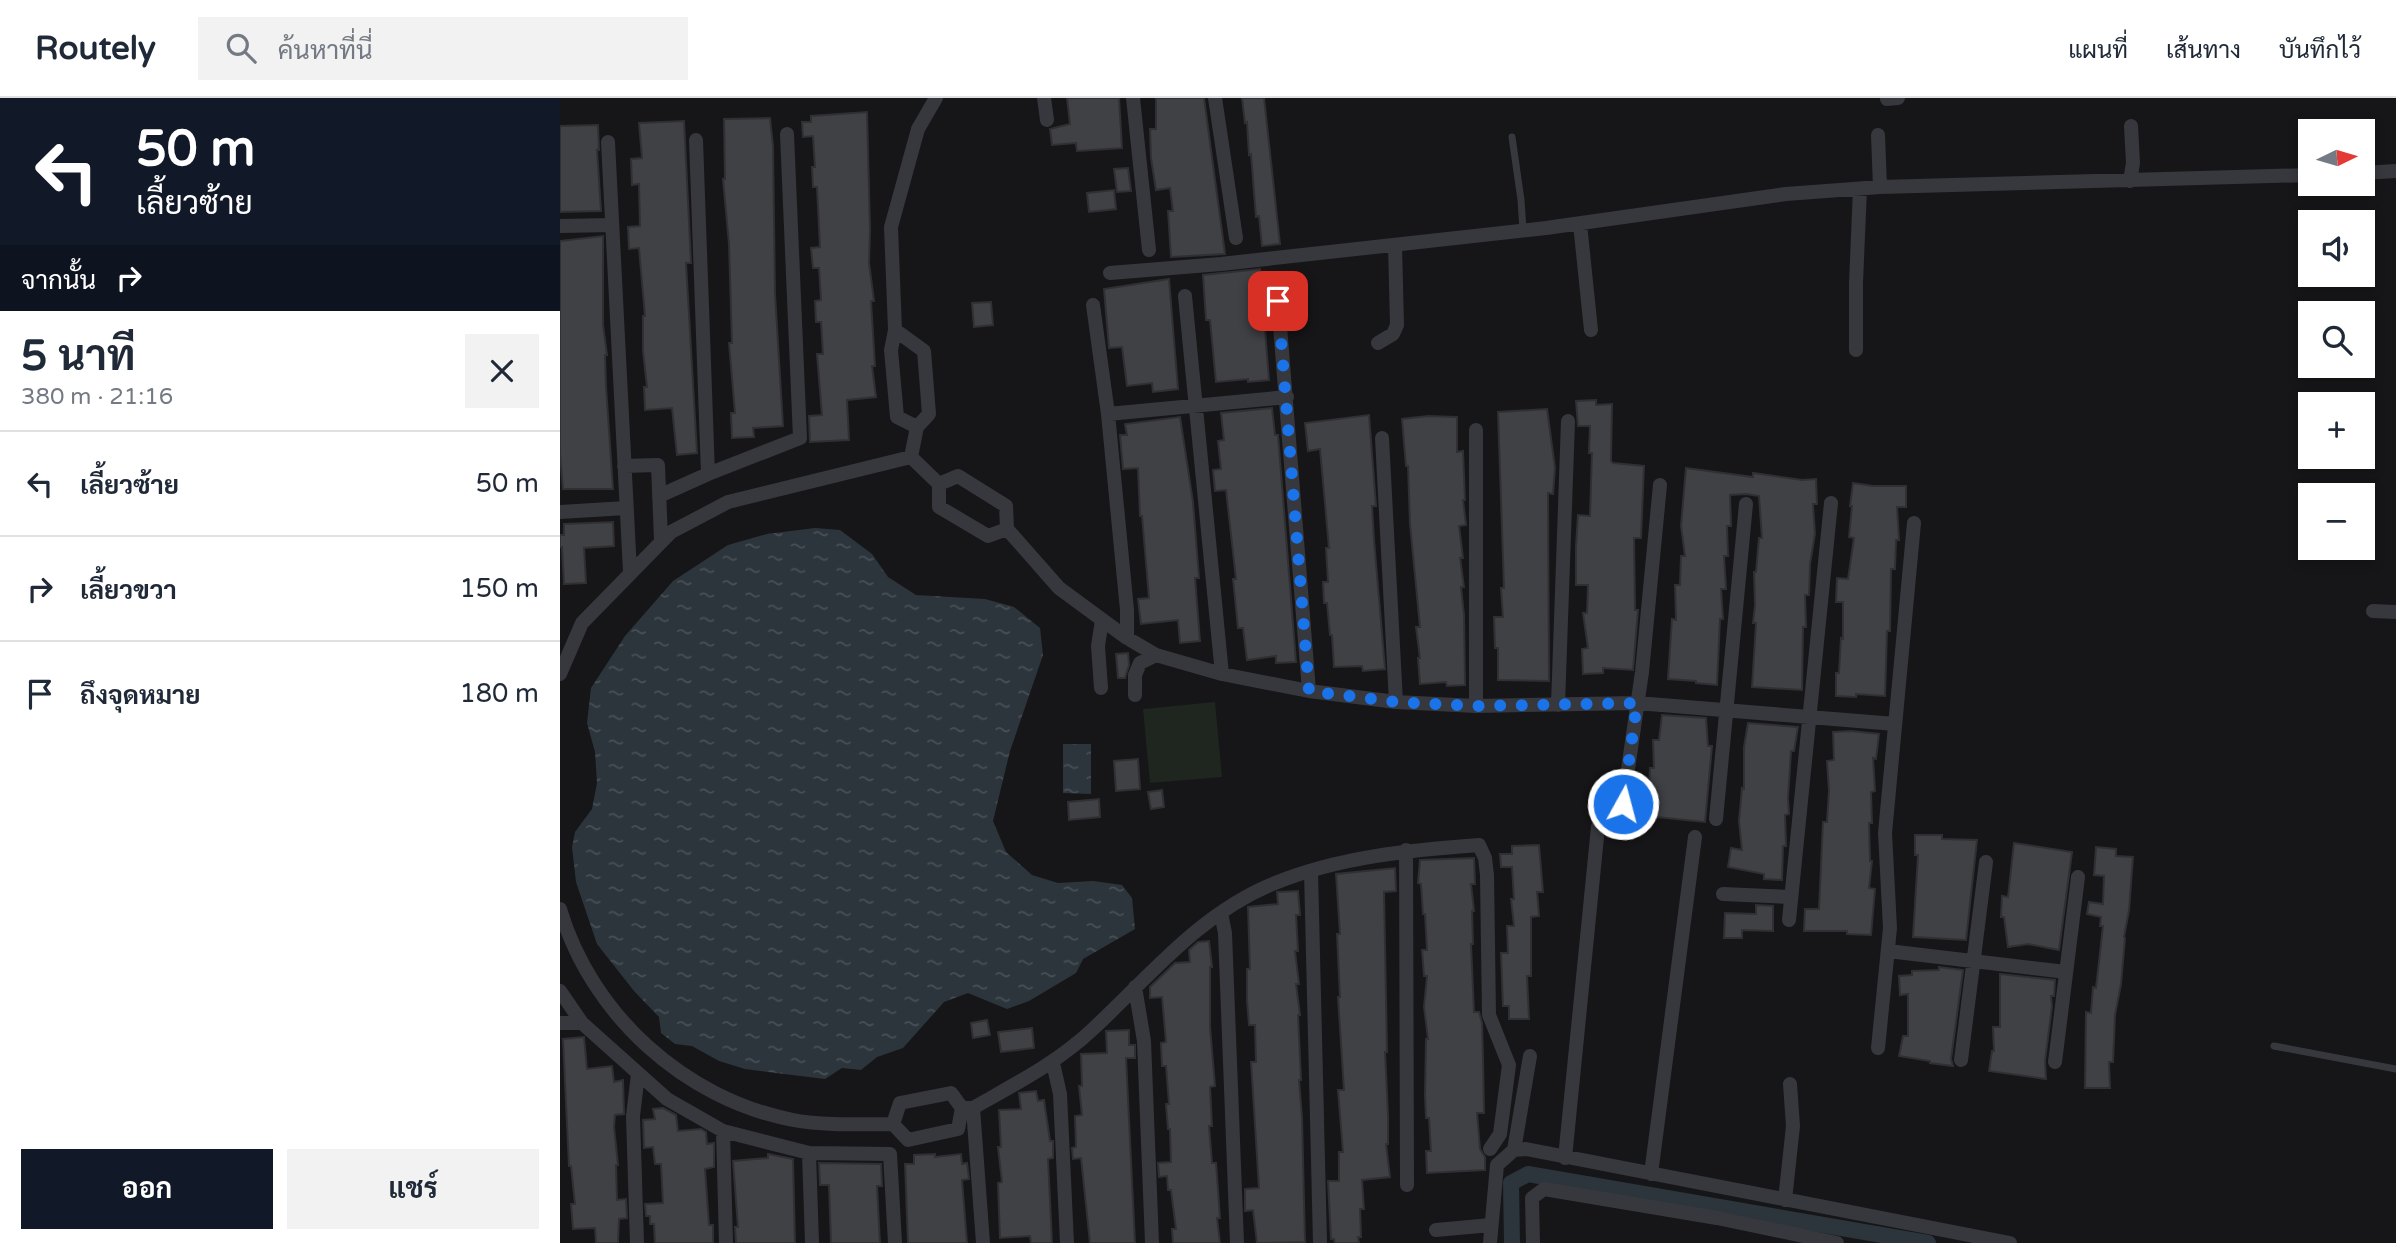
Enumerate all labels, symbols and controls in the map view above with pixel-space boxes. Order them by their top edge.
search box [198,17,688,80]
text: Routely [35,29,156,68]
icon: search [222,29,260,67]
text: ค้นหาที่นี่ [278,35,373,66]
text: แผนที่ [2068,36,2128,65]
text: เส้นทาง [2166,36,2241,65]
text: บันทึกไว้ [2279,36,2361,65]
north arrow [2298,119,2375,196]
map controls [2298,119,2375,560]
text: 50 m [136,120,255,179]
icon: left [21,126,112,217]
text: เลี้ยวซ้าย [136,185,253,223]
button: sound [2298,210,2375,287]
icon: right [110,259,148,297]
text: จากนั้น [21,265,96,296]
pin [1248,271,1308,331]
icon: arrive [1259,282,1297,320]
button: search [2298,301,2375,378]
text: 5 นาที [21,331,136,382]
button: close [465,334,539,408]
text: 380 m · 21:16 [21,383,173,411]
button: + [2298,392,2375,469]
icon: left [21,465,59,503]
text: 50 m [476,468,539,499]
text: เลี้ยวซ้าย [80,470,179,501]
button: − [2298,483,2375,560]
icon: right [21,570,59,608]
text: 150 m [459,573,539,604]
text: เลี้ยวขวา [80,575,177,606]
icon: arrive [21,675,59,713]
text: 180 m [459,678,539,709]
text: ถึงจุดหมาย [80,680,201,711]
position arrow [1586,767,1660,841]
button: ออก [21,1149,273,1229]
button: แชร์ [287,1149,539,1229]

